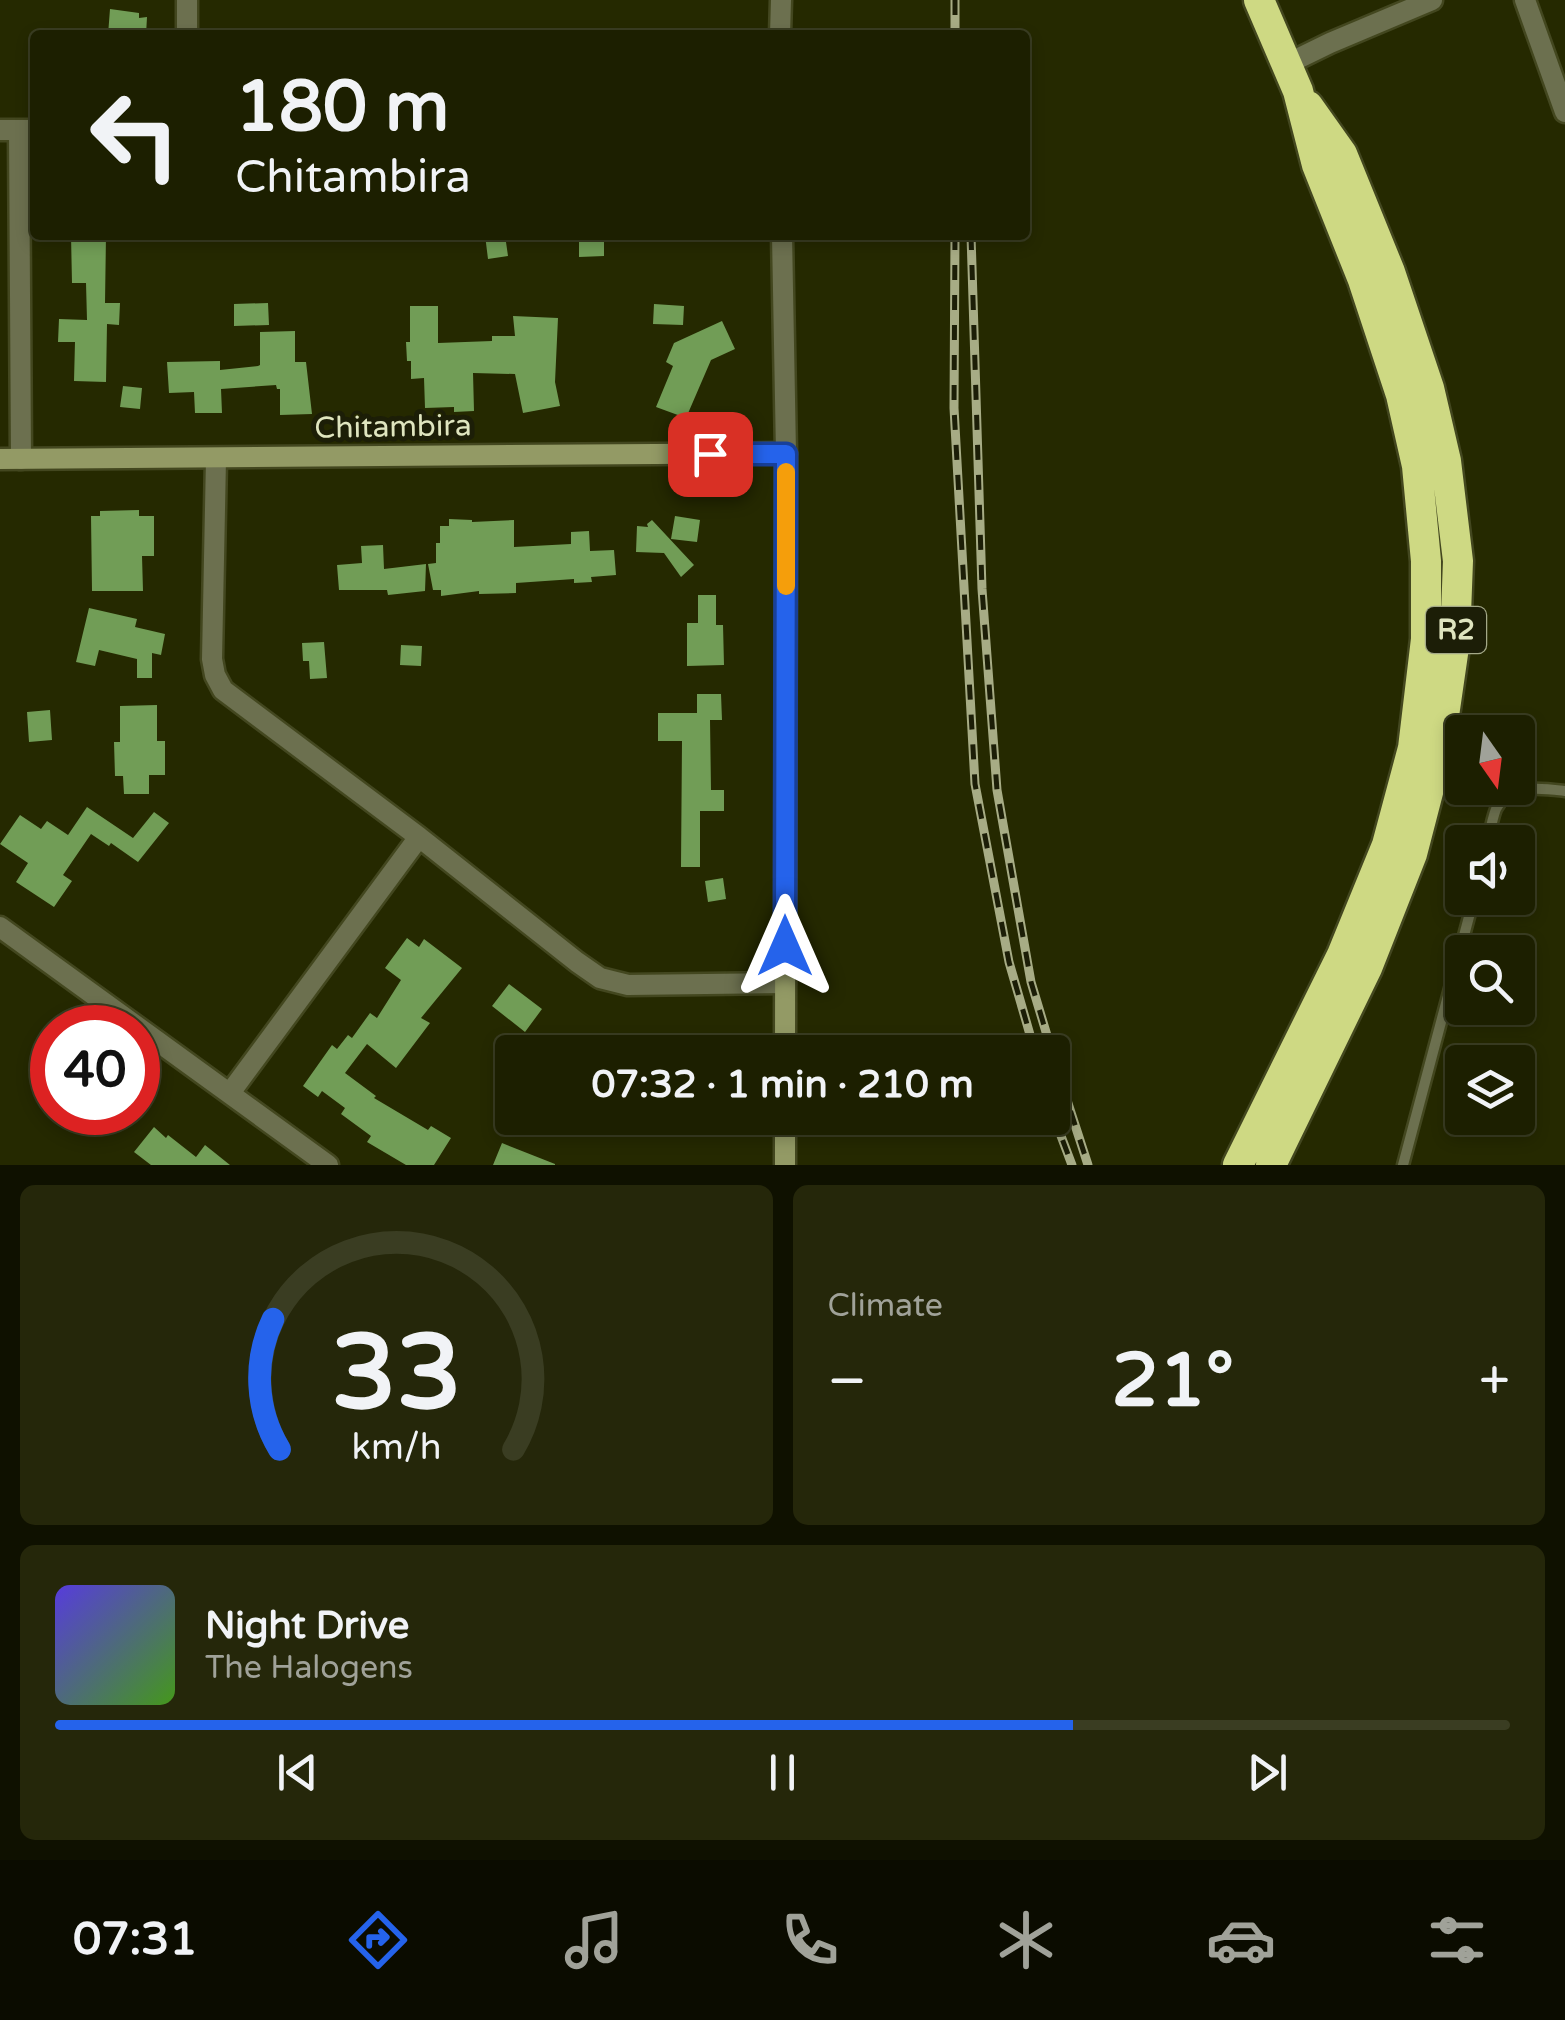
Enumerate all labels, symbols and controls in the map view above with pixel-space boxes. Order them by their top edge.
text: 180 m [235,66,449,150]
icon: left [70,70,200,200]
text: Chitambira [235,151,471,205]
street label: Chitambira [314,407,472,447]
pin [668,412,753,497]
icon: arrive [683,427,738,482]
road number: R2 [1426,607,1486,653]
north arrow [1445,715,1535,805]
map controls [1445,715,1535,1135]
button: sound [1445,825,1535,915]
position arrow [733,894,837,998]
button: search [1445,935,1535,1025]
speed limit sign: 40 [30,1005,160,1135]
button: layers [1445,1045,1535,1135]
text: 07:32 · 1 min · 210 m [591,1062,974,1108]
text: Climate [828,1287,943,1325]
text: 33 [331,1312,462,1437]
text: 21° [1112,1336,1234,1426]
text: − [828,1349,867,1415]
text: + [1479,1349,1510,1415]
text: km/h [351,1426,441,1469]
text: Night Drive [205,1603,409,1649]
text: The Halogens [205,1649,413,1687]
icon: previous [270,1745,325,1800]
icon: pause [755,1745,810,1800]
icon: next [1240,1745,1295,1800]
icon: directions [343,1905,413,1975]
icon: music [559,1905,629,1975]
icon: phone [775,1905,845,1975]
icon: climate [991,1905,1061,1975]
icon: car [1206,1905,1276,1975]
icon: filters [1422,1905,1492,1975]
text: 07:31 [73,1913,198,1967]

